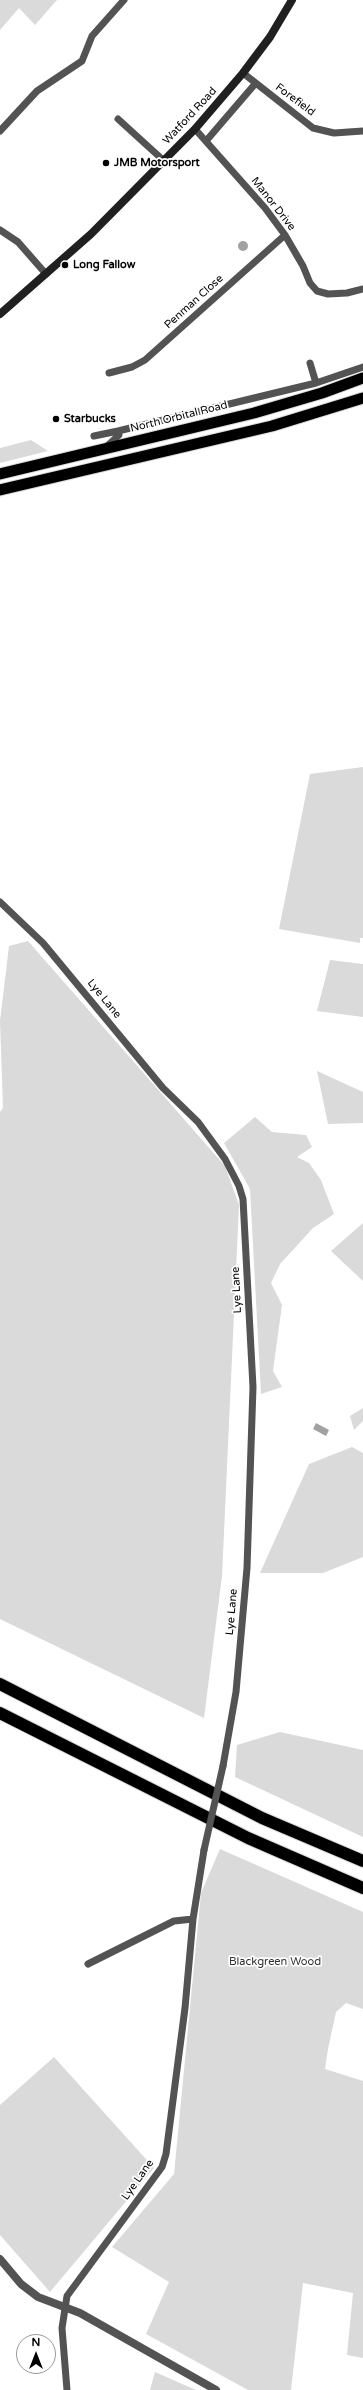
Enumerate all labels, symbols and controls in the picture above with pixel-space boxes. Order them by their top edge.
street label: Forefield [273,81,317,119]
street label: Watford Road [160,85,220,147]
place label: JMB Motorsport [114,156,200,170]
marker: JMB Motorsport [101,158,111,168]
street label: Manor Drive [248,175,298,233]
place label: Long Fallow [73,258,135,272]
marker: Long Fallow [60,260,70,270]
street label: Penman Close [162,272,226,332]
street label: North Orbital Road [129,399,229,435]
place label: Starbucks [64,412,116,426]
marker: Starbucks [51,414,61,424]
street label: Lye Lane [84,977,124,1021]
street label: Lye Lane [229,1266,245,1314]
street label: Lye Lane [223,1588,241,1636]
park label: Blackgreen Wood [229,1955,321,1969]
street label: Lye Lane [119,2157,157,2203]
north arrow [16,2334,56,2374]
text: N [32,2336,40,2349]

